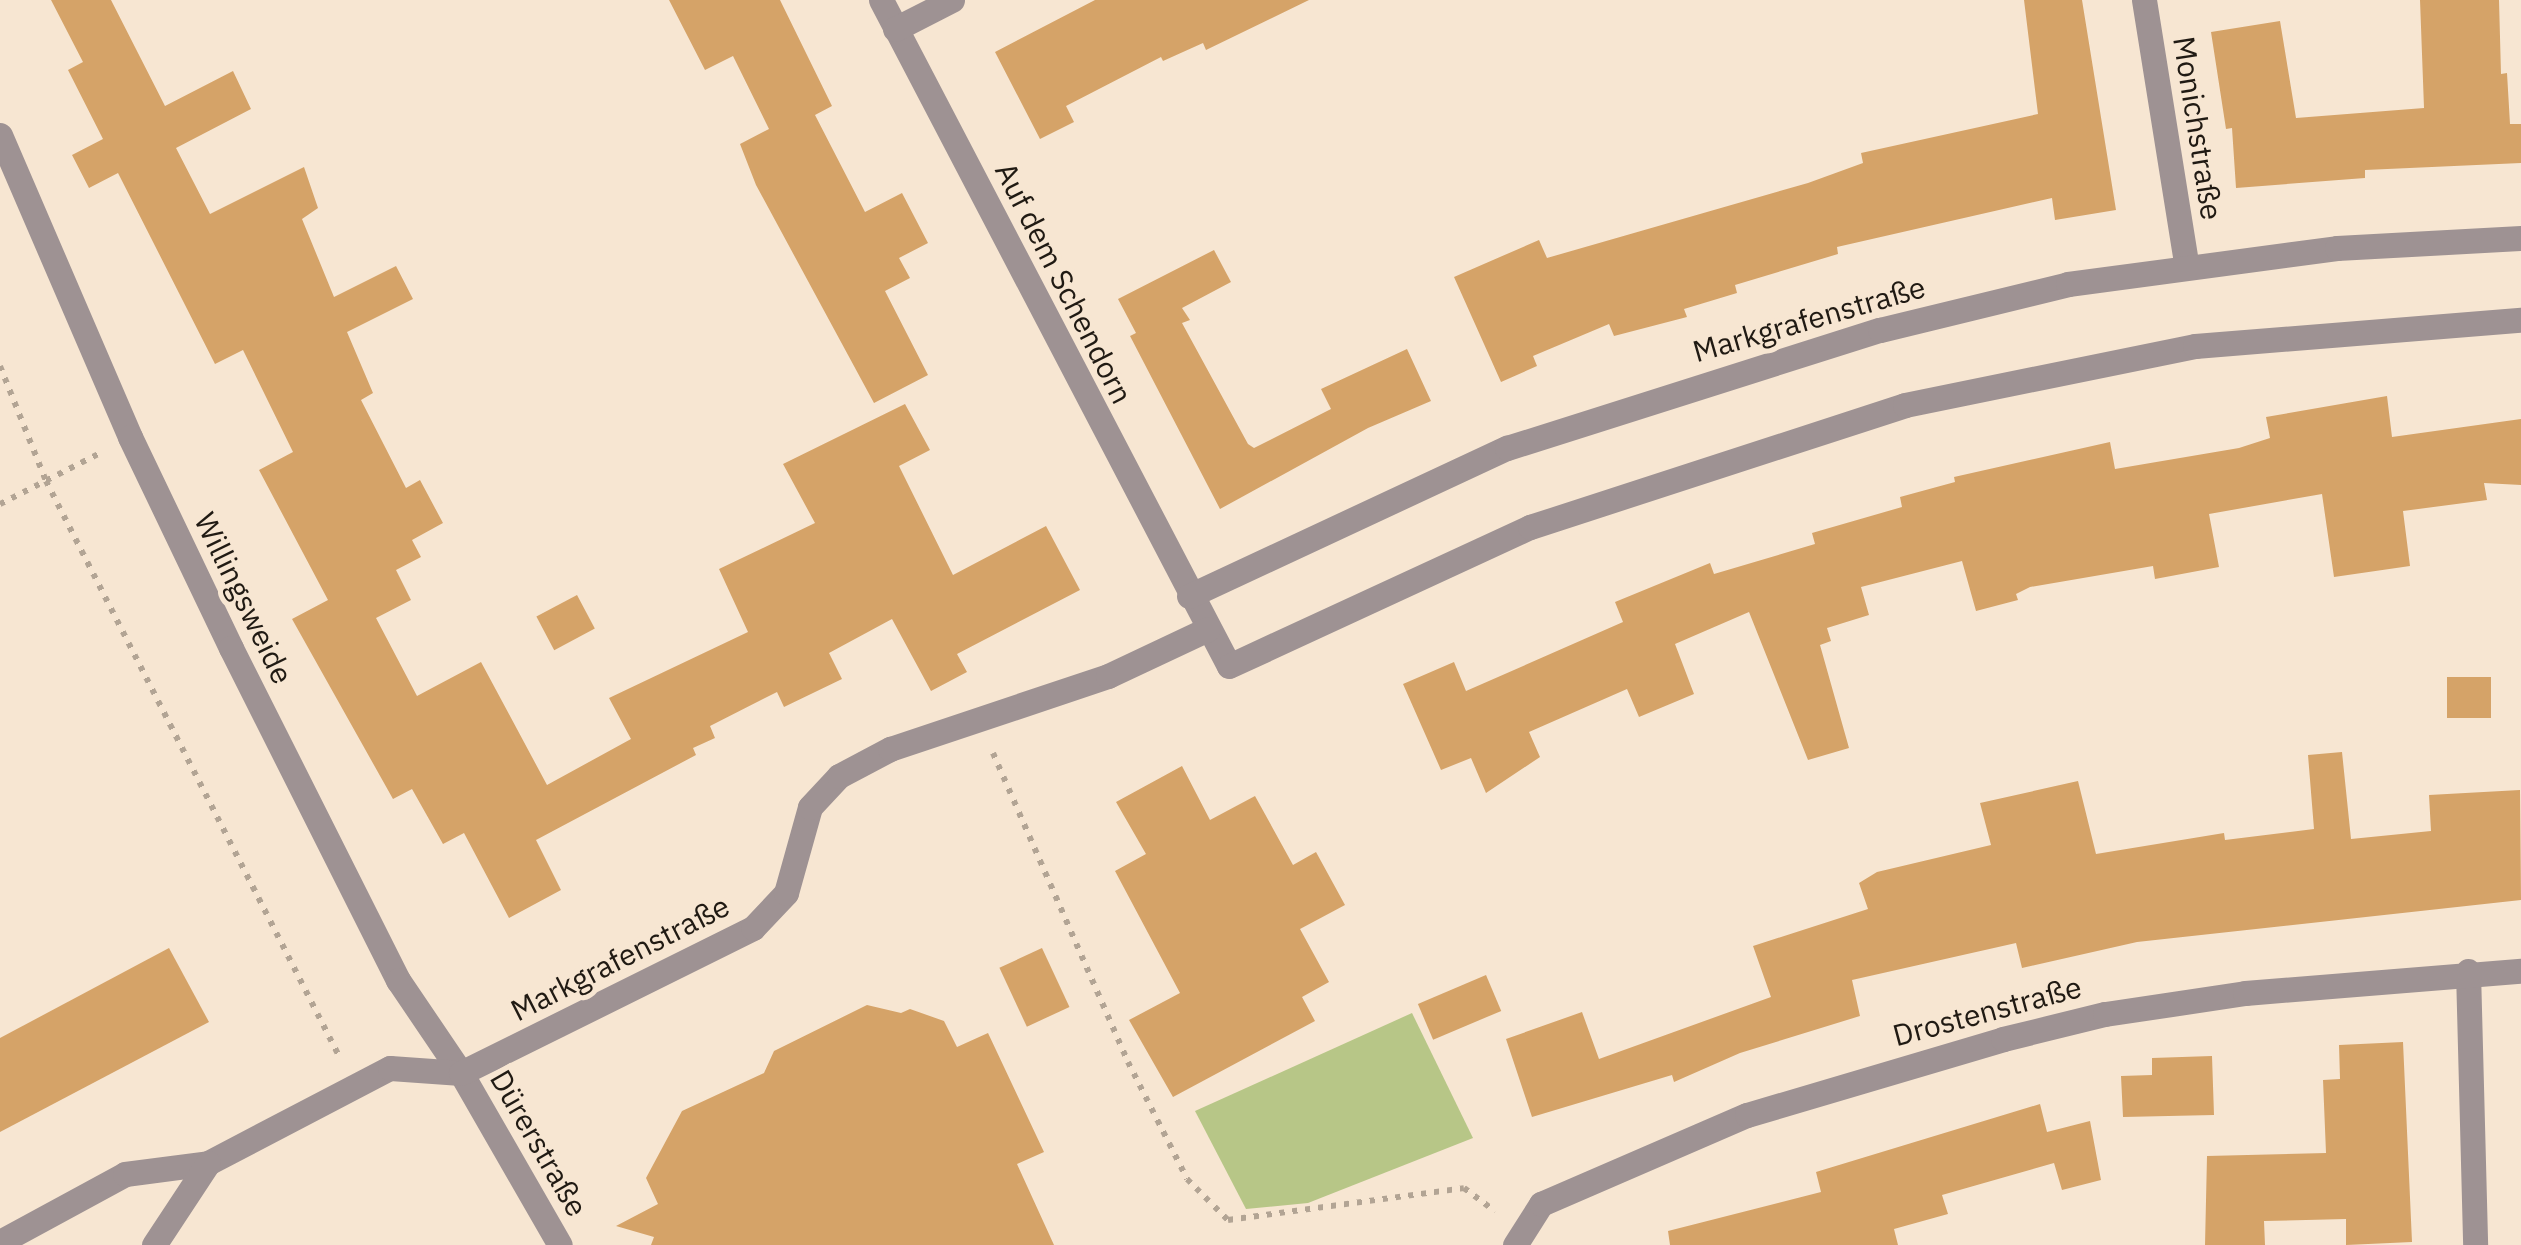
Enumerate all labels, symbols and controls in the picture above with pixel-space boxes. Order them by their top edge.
street label: Monichstraße [2166,34,2230,222]
street label: Auf dem Schendorn [988,157,1140,409]
street label: Markgrafenstraße [1689,269,1929,369]
street label: Willingsweide [187,507,301,689]
street label: Markgrafenstraße [505,887,735,1029]
street label: Drostenstraße [1889,969,2085,1053]
street label: Dürerstraße [483,1063,595,1223]

